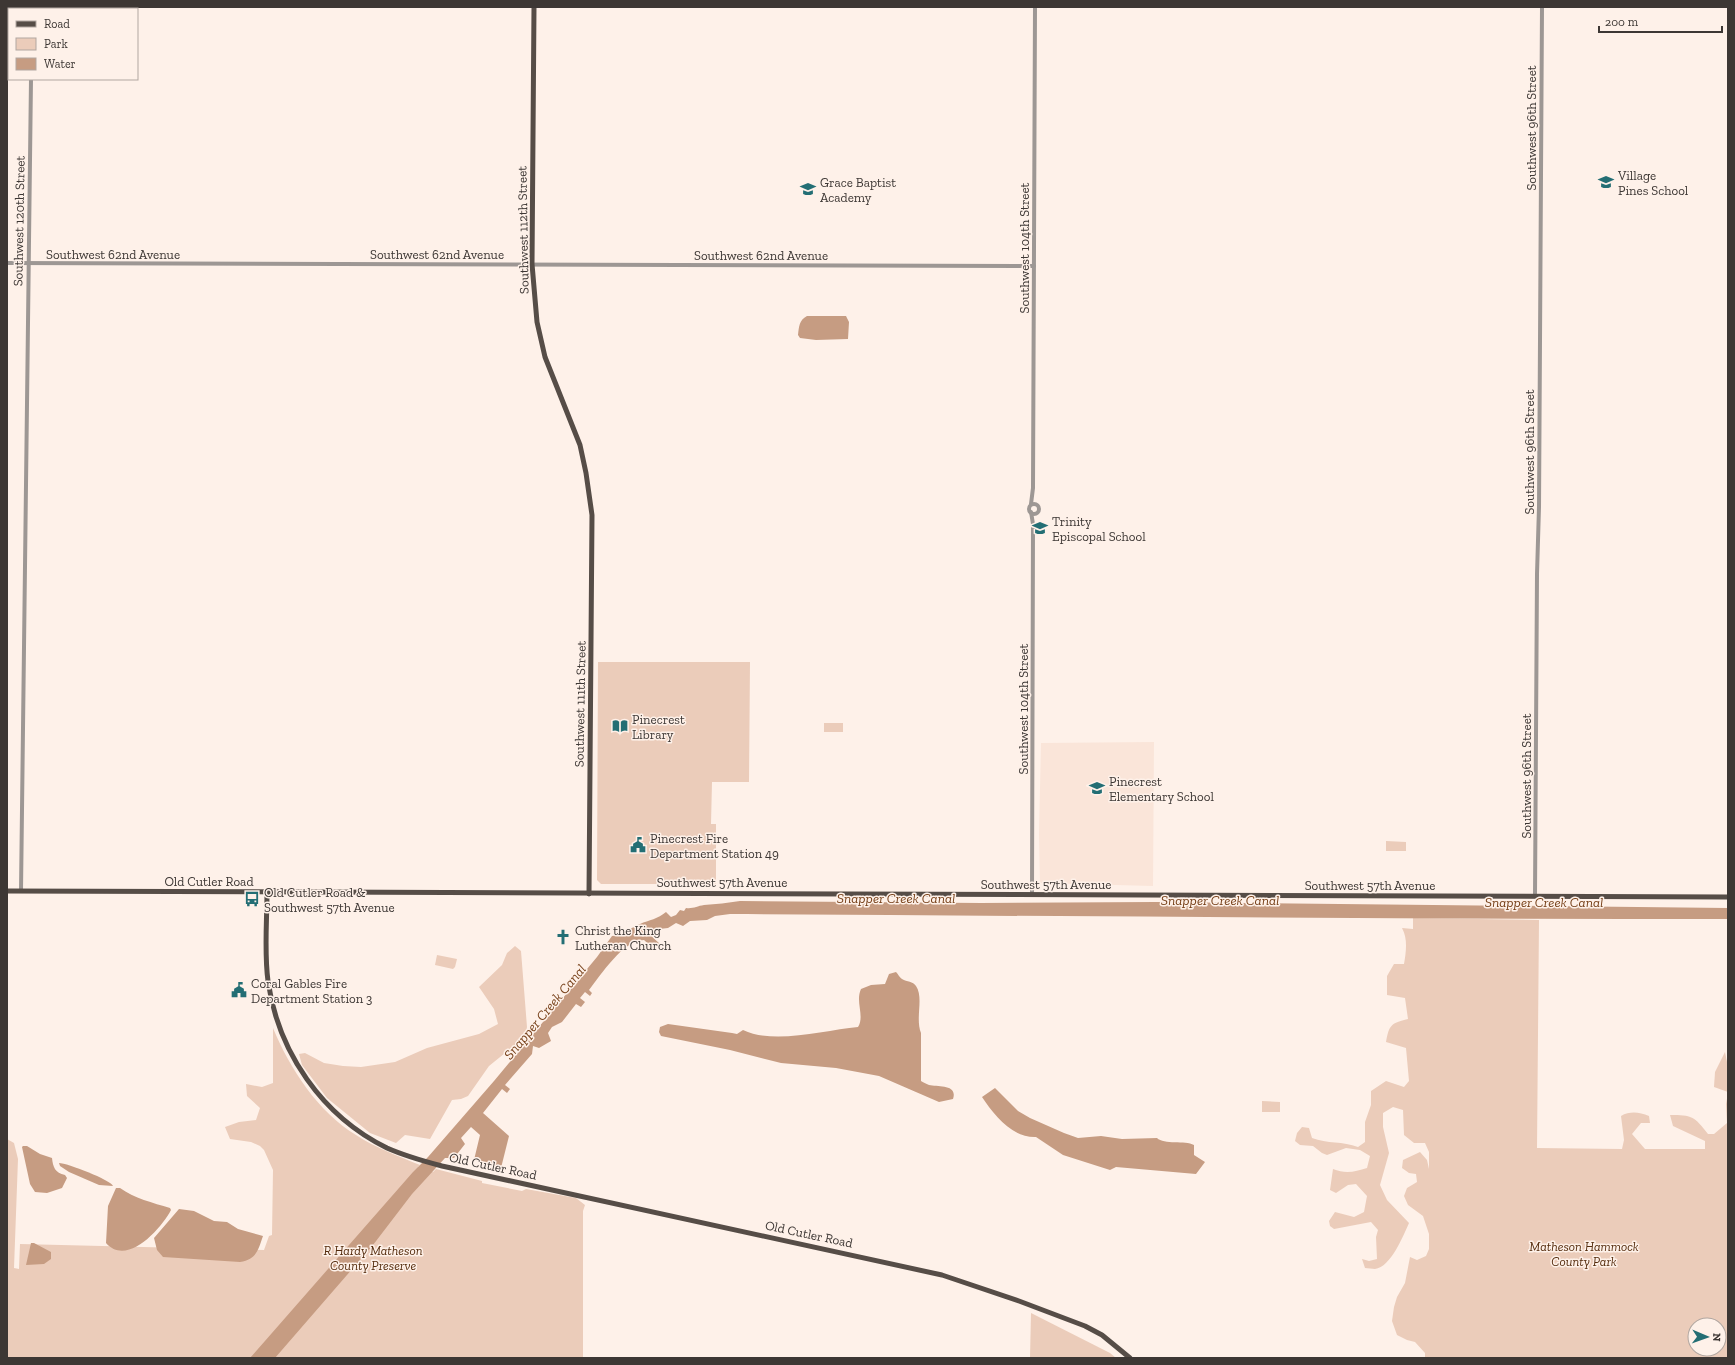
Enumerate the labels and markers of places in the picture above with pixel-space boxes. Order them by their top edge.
place label: Village Pines School [1617,168,1689,198]
school or university icon: Village Pines School [1597,173,1615,191]
place label: Grace Baptist Academy [820,175,896,205]
school or university icon: Grace Baptist Academy [799,180,817,198]
place label: Trinity Episcopal School [1052,514,1146,544]
school or university icon: Trinity Episcopal School [1031,519,1049,537]
place label: Pinecrest Library [632,712,685,742]
library icon: Pinecrest Library [611,717,629,735]
place label: Pinecrest Elementary School [1109,774,1214,804]
school or university icon: Pinecrest Elementary School [1088,779,1106,797]
place label: Pinecrest Fire Department Station 49 [650,831,779,861]
public building icon: Pinecrest Fire Department Station 49 [629,836,647,854]
place label: Old Cutler Road & Southwest 57th Avenue [264,885,395,915]
bus stop icon: Old Cutler Road & Southwest 57th Avenue [243,890,261,908]
place label: Christ the King Lutheran Church [575,923,672,953]
church icon: Christ the King Lutheran Church [554,928,572,946]
place label: Coral Gables Fire Department Station 3 [251,976,372,1006]
public building icon: Coral Gables Fire Department Station 3 [230,981,248,999]

